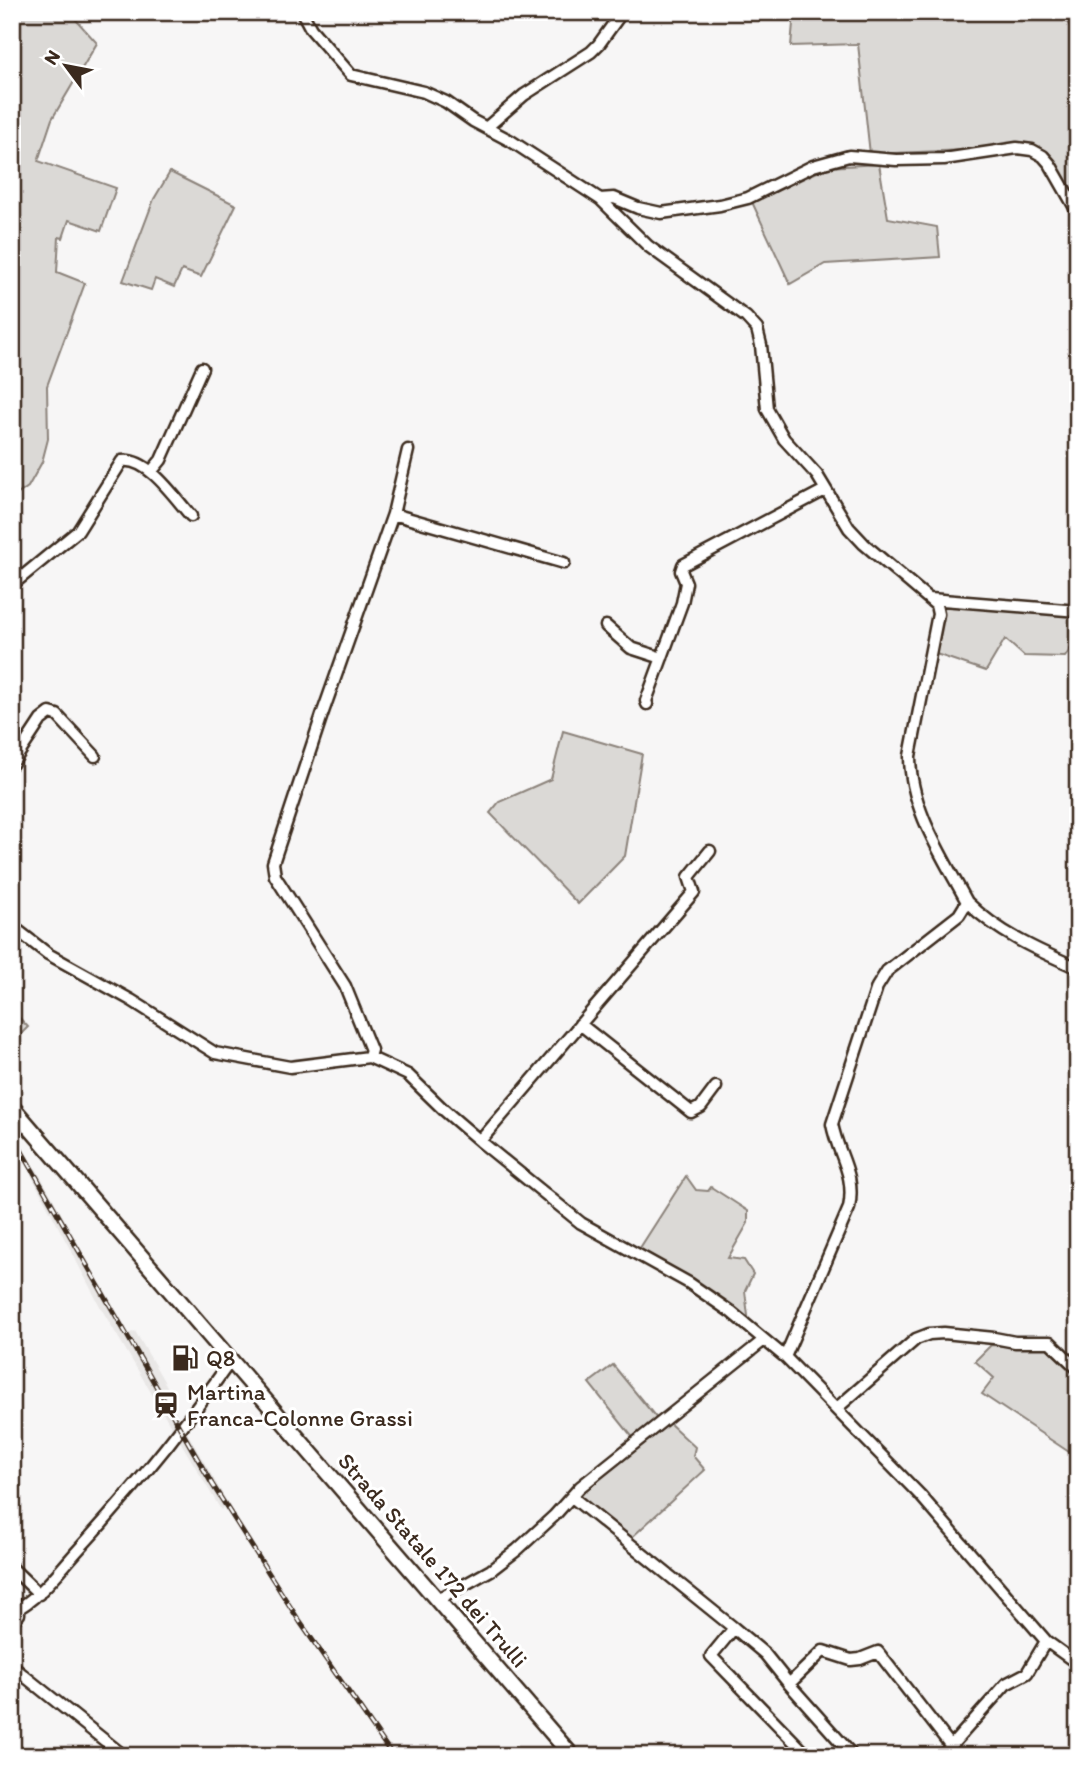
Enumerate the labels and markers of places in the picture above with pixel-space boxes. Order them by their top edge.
fuel station icon: Q8 [170,1343,200,1373]
place label: Q8 [206,1344,235,1372]
place label: Martina Franca-Colonne Grassi [187,1378,413,1432]
station icon: Martina Franca-Colonne Grassi [151,1390,181,1420]

